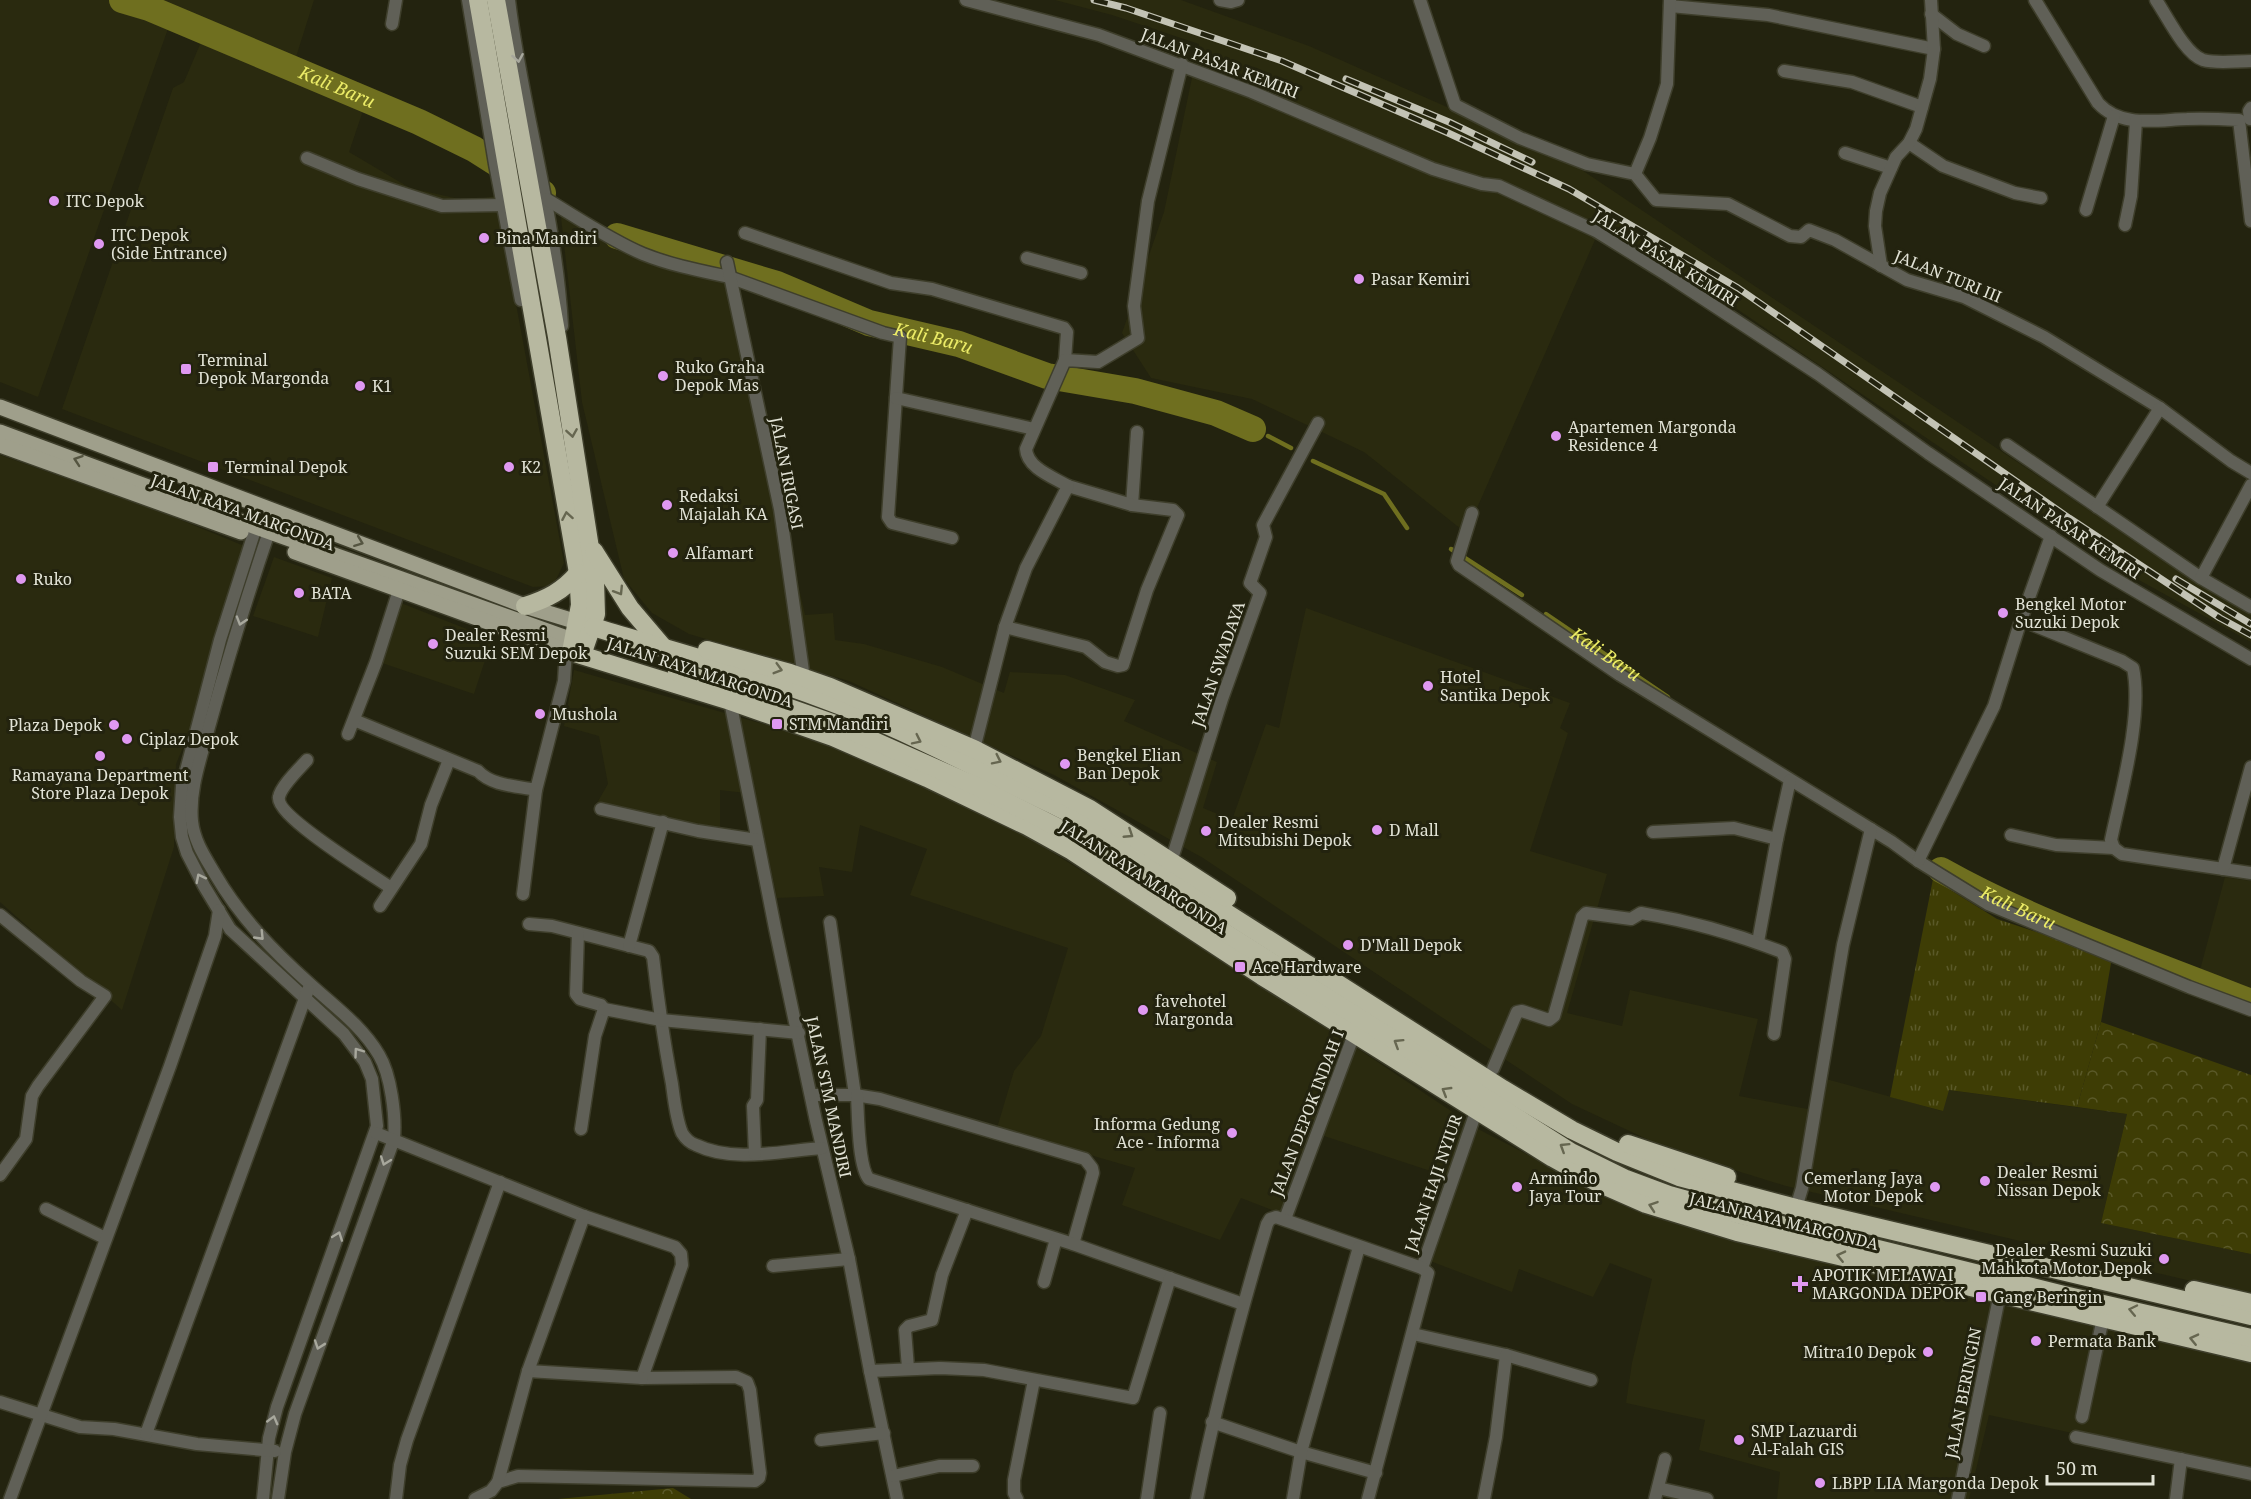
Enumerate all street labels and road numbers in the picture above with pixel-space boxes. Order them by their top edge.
street label: JALAN PASAR KEMIRI [1137,22,1302,103]
street label: JALAN PASAR KEMIRI [1588,204,1743,312]
street label: JALAN TURI III [1890,244,2005,308]
street label: JALAN IRIGASI [765,414,809,531]
street label: JALAN RAYA MARGONDA [147,468,339,556]
street label: JALAN PASAR KEMIRI [1994,471,2146,584]
street label: JALAN SWADAYA [1186,598,1250,731]
street label: JALAN RAYA MARGONDA [603,631,796,713]
street label: JALAN RAYA MARGONDA [1056,814,1232,939]
street label: JALAN STM MANDIRI [801,1013,857,1180]
street label: JALAN DEPOK INDAH I [1265,1027,1349,1200]
street label: JALAN HAJI NYIUR [1399,1111,1467,1256]
street label: JALAN RAYA MARGONDA [1686,1187,1882,1255]
street label: JALAN BERINGIN [1939,1326,1986,1461]

